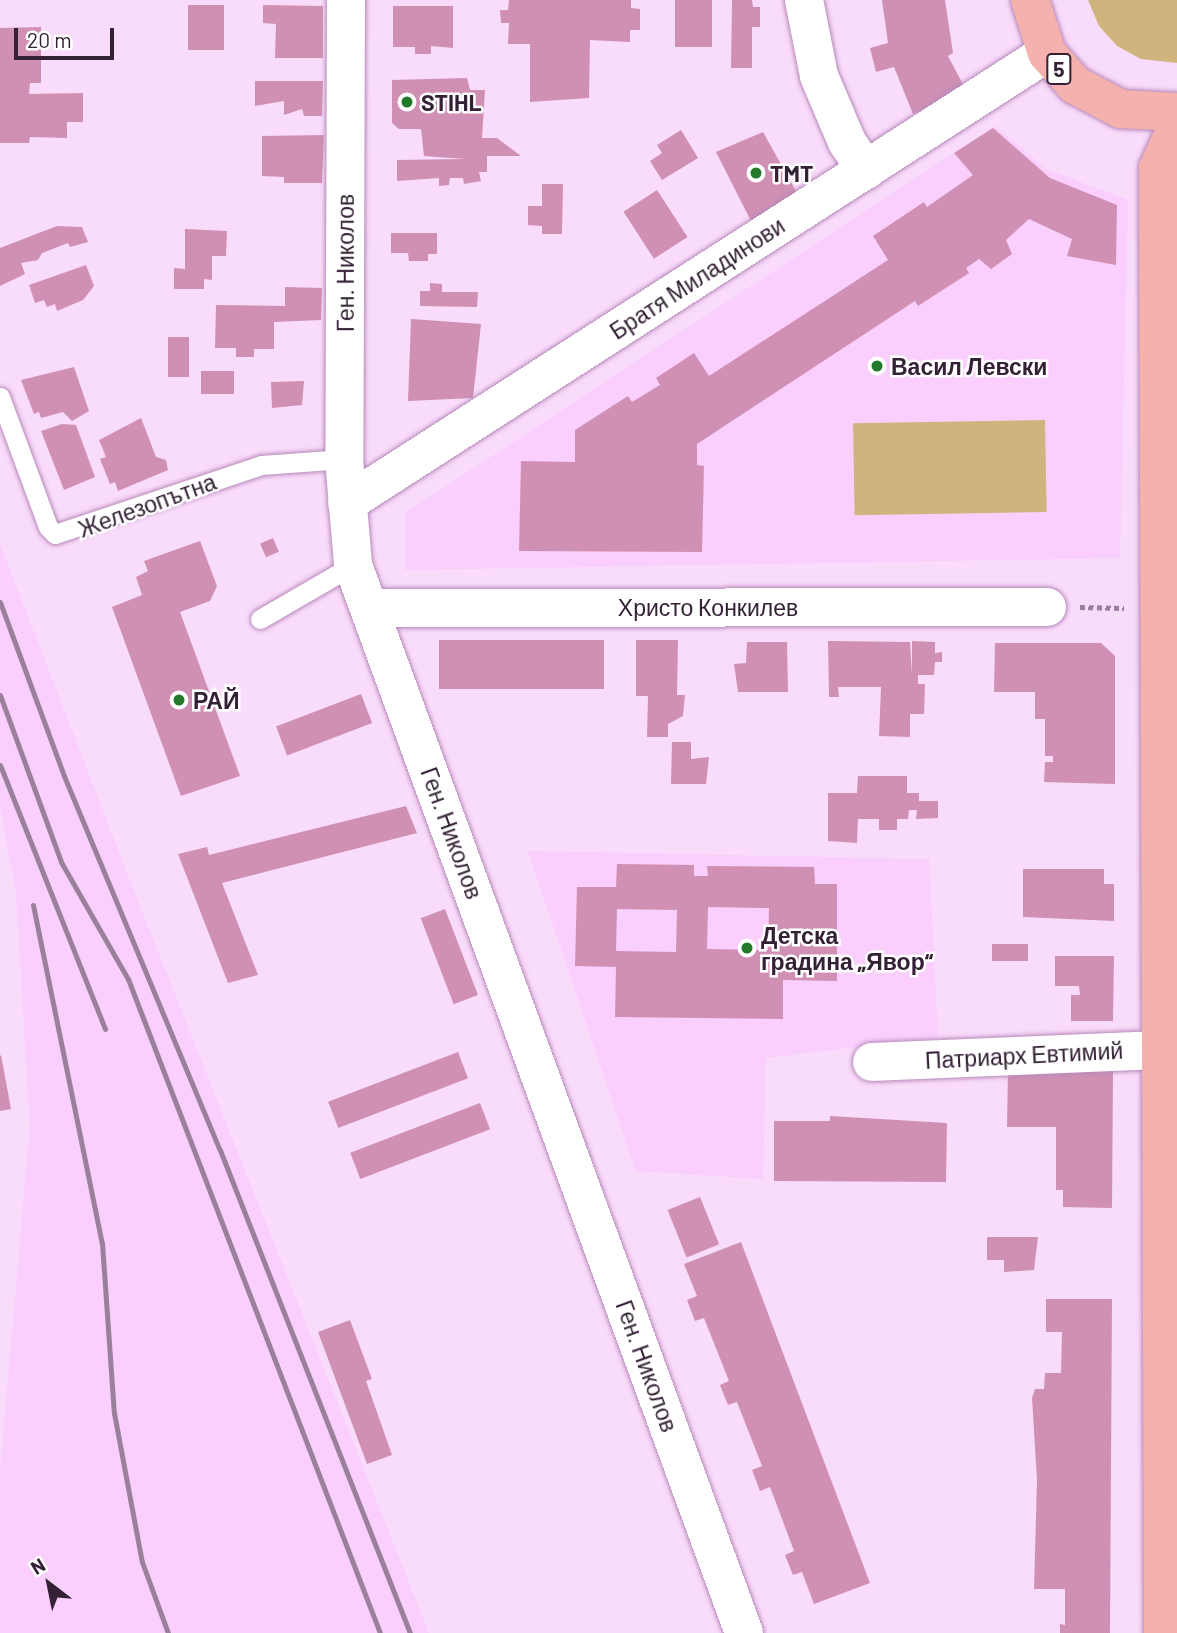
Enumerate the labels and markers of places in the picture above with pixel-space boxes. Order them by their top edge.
place label: STIHL [421,88,482,116]
marker: STIHL [399,94,415,110]
place label: TMT [770,159,813,187]
marker: TMT [748,165,764,181]
place label: Васил Левски [891,352,1047,380]
marker: Васил Левски [869,358,885,374]
place label: РАЙ [193,686,239,714]
marker: РАЙ [171,692,187,708]
place label: Детска градина „Явор“ [761,921,933,975]
marker: Детска градина „Явор“ [739,940,755,956]

